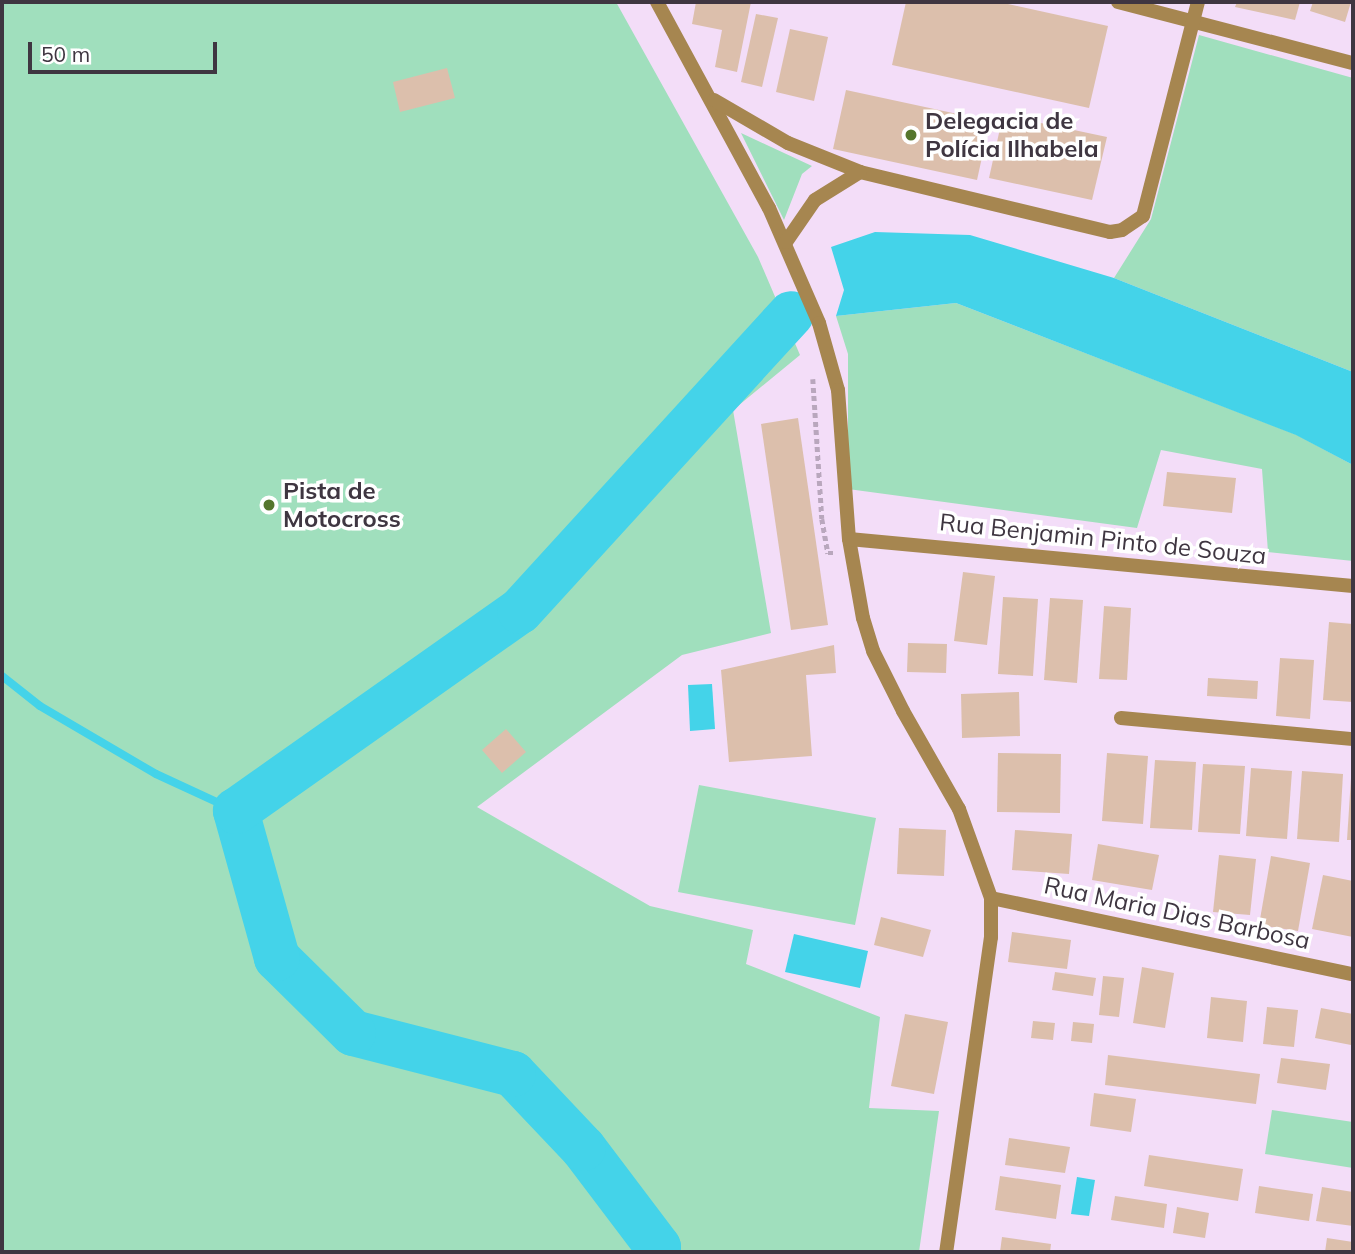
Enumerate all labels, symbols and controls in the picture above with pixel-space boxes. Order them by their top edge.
scale bar [32,28,220,72]
text: 50 m [41,41,90,67]
place label: Delegacia de Polícia Ilhabela [925,107,1099,163]
marker: Delegacia de Polícia Ilhabela [903,127,919,143]
place label: Pista de Motocross [283,477,401,533]
marker: Pista de Motocross [261,497,277,513]
street label: Rua Benjamin Pinto de Souza [938,508,1268,570]
street label: Rua Maria Dias Barbosa [1041,871,1313,955]

